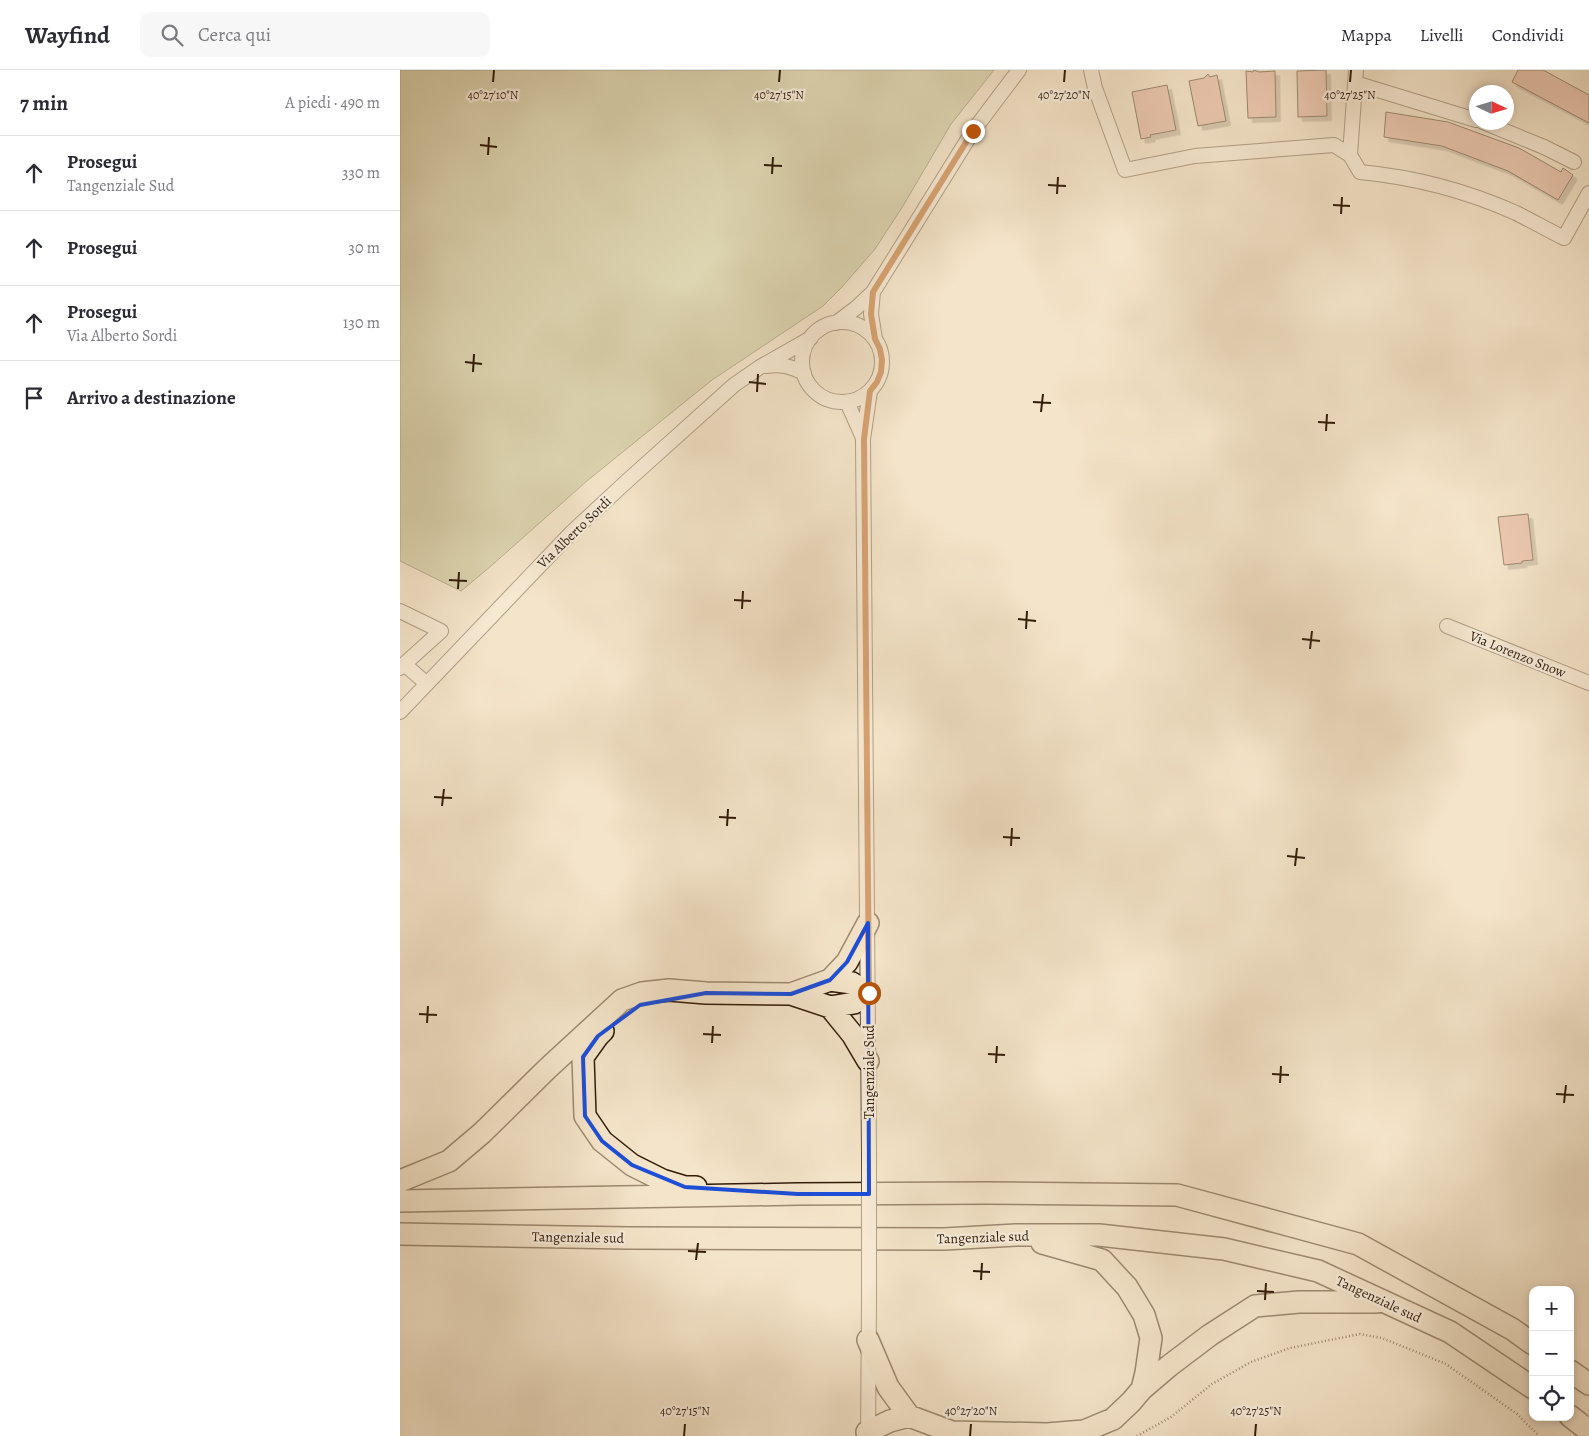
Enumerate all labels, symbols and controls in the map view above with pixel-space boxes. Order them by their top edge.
search box [140,12,490,57]
text: Wayfind [25,19,110,51]
icon: search [158,21,186,49]
text: Cerca qui [198,22,271,48]
text: Mappa [1341,23,1392,47]
text: Livelli [1420,23,1464,47]
text: Condividi [1492,23,1564,47]
north arrow [1469,85,1514,130]
text: 40°27'10"N [467,87,519,103]
text: 40°27'15"N [754,87,804,103]
text: 40°27'20"N [1038,87,1091,103]
text: 40°27'25"N [1324,87,1376,103]
text: 7 min [20,89,68,117]
text: A piedi · 490 m [285,92,380,114]
route end [962,120,985,143]
text: Prosegui [67,149,137,175]
icon: ahead [20,159,48,187]
text: 330 m [342,162,380,184]
text: Tangenziale Sud [67,175,174,197]
icon: ahead [20,234,48,262]
text: Prosegui [67,235,137,261]
text: 30 m [348,237,380,259]
text: Prosegui [67,299,137,325]
icon: ahead [20,309,48,337]
text: 130 m [343,312,380,334]
text: Via Alberto Sordi [67,325,177,347]
icon: arrive [20,384,48,412]
text: Arrivo a destinazione [67,385,236,411]
street label: Via Alberto Sordi [532,492,616,573]
street label: Via Lorenzo Snow [1466,626,1569,682]
route start [858,982,881,1005]
street label: Tangenziale Sud [860,1025,879,1119]
street label: Tangenziale sud [937,1226,1030,1249]
street label: Tangenziale sud [532,1227,625,1248]
street label: Tangenziale sud [1333,1271,1425,1328]
map controls [1529,1286,1574,1421]
button: + [1529,1286,1574,1331]
button: − [1529,1331,1574,1376]
button: locate [1529,1376,1574,1421]
text: 40°27'15"N [660,1403,710,1419]
text: 40°27'20"N [945,1403,998,1419]
text: 40°27'25"N [1230,1403,1282,1419]

